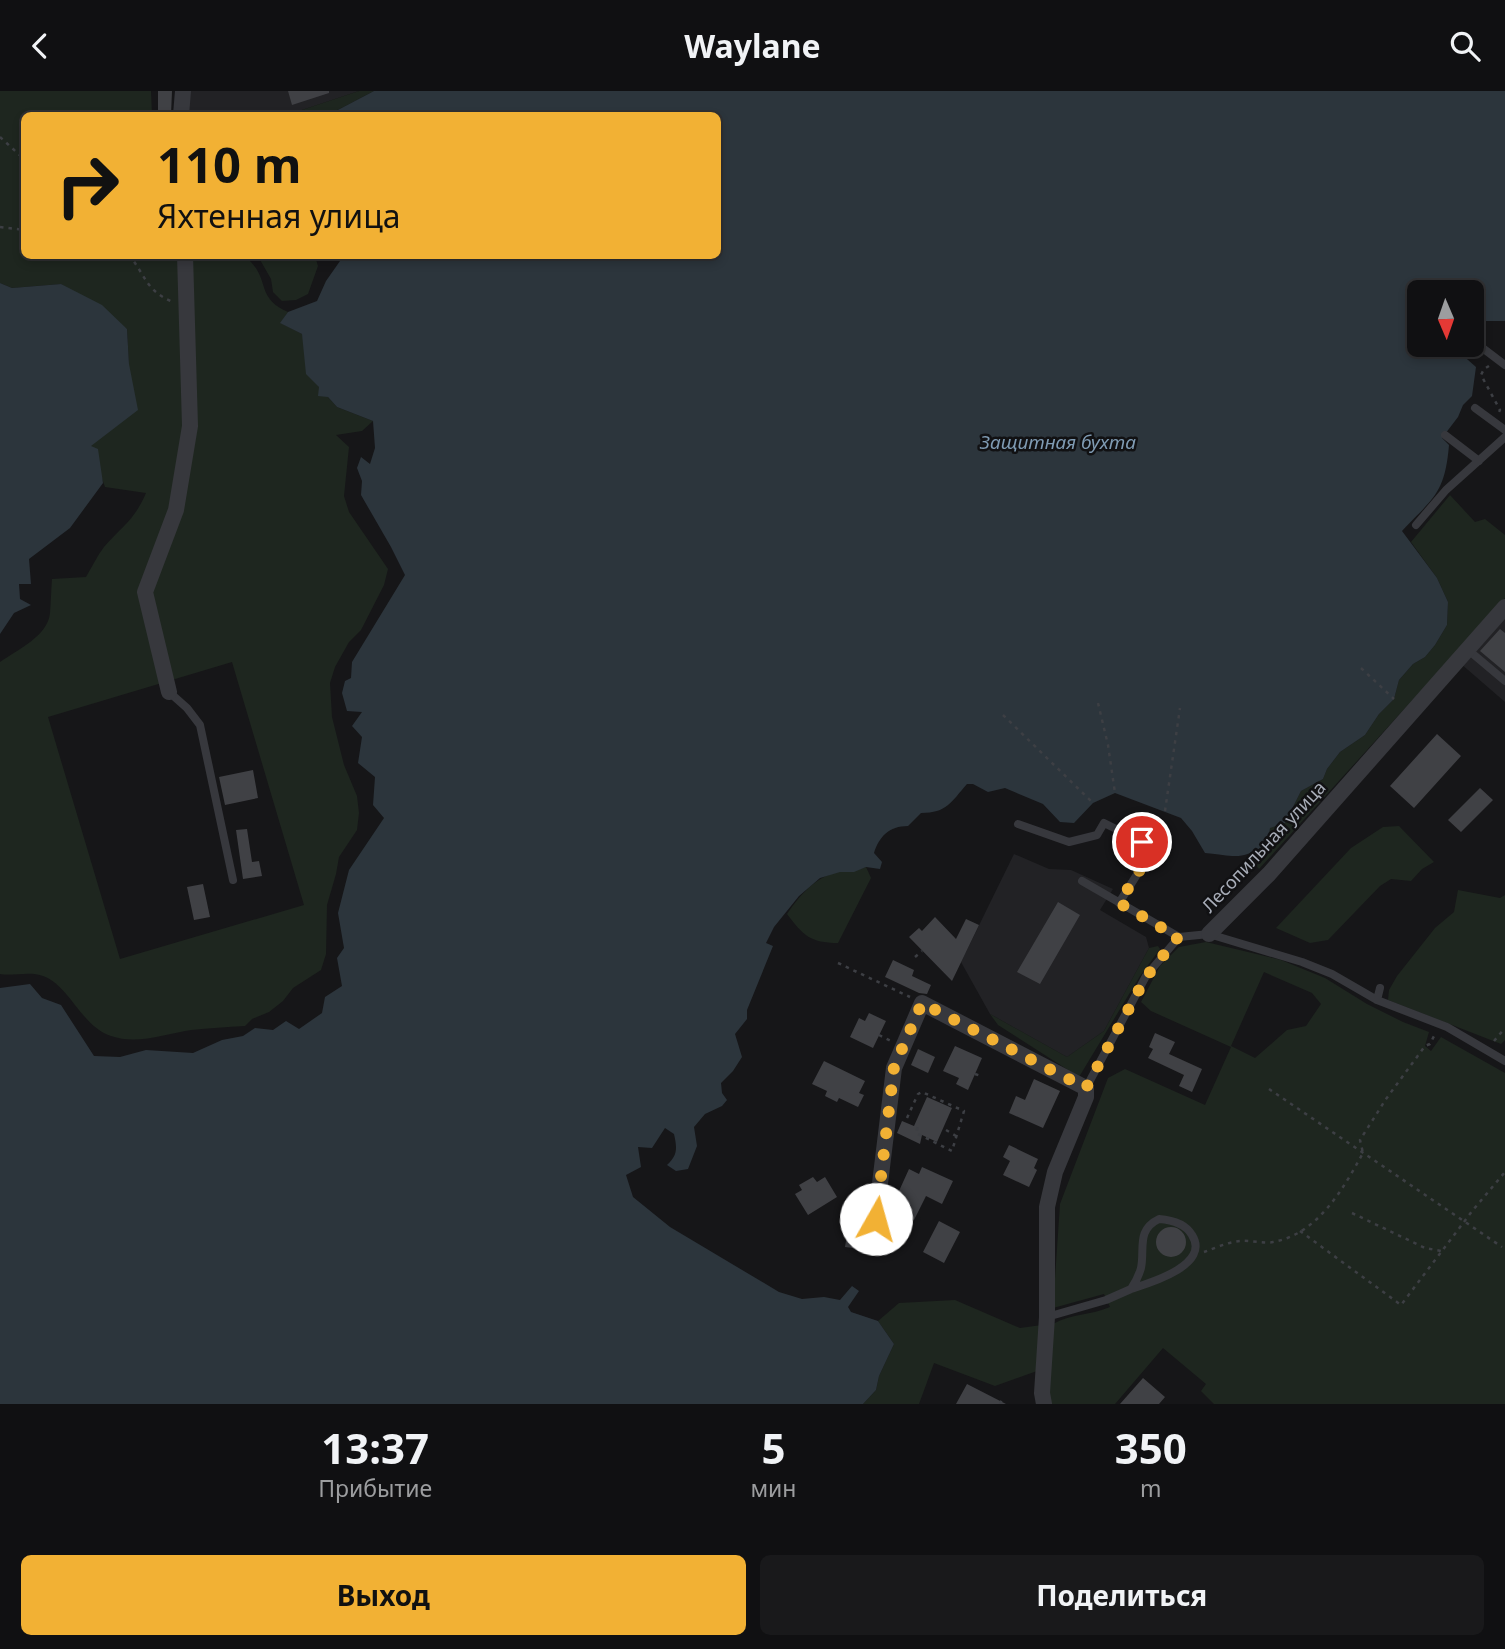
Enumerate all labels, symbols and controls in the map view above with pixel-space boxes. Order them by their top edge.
text: Waylane [684,24,821,67]
icon: back [21,27,59,65]
icon: search [1446,27,1484,65]
text: 110 m [157,131,302,197]
icon: right [42,140,133,231]
text: Яхтенная улица [157,194,401,237]
north arrow [1407,280,1484,357]
map controls [1407,280,1484,357]
water label: Защитная бухта [979,429,1136,455]
street label: Лесопильная улица [1196,775,1331,917]
pin [1112,812,1172,872]
icon: arrive [1123,823,1161,861]
position arrow [839,1182,913,1256]
text: 13:37 [321,1419,429,1476]
text: 5 [761,1419,785,1476]
text: 350 [1115,1419,1187,1476]
text: Прибытие [318,1472,432,1504]
text: мин [750,1472,796,1504]
text: m [1140,1472,1162,1504]
button: Выход [21,1555,746,1635]
button: Поделиться [760,1555,1484,1635]

